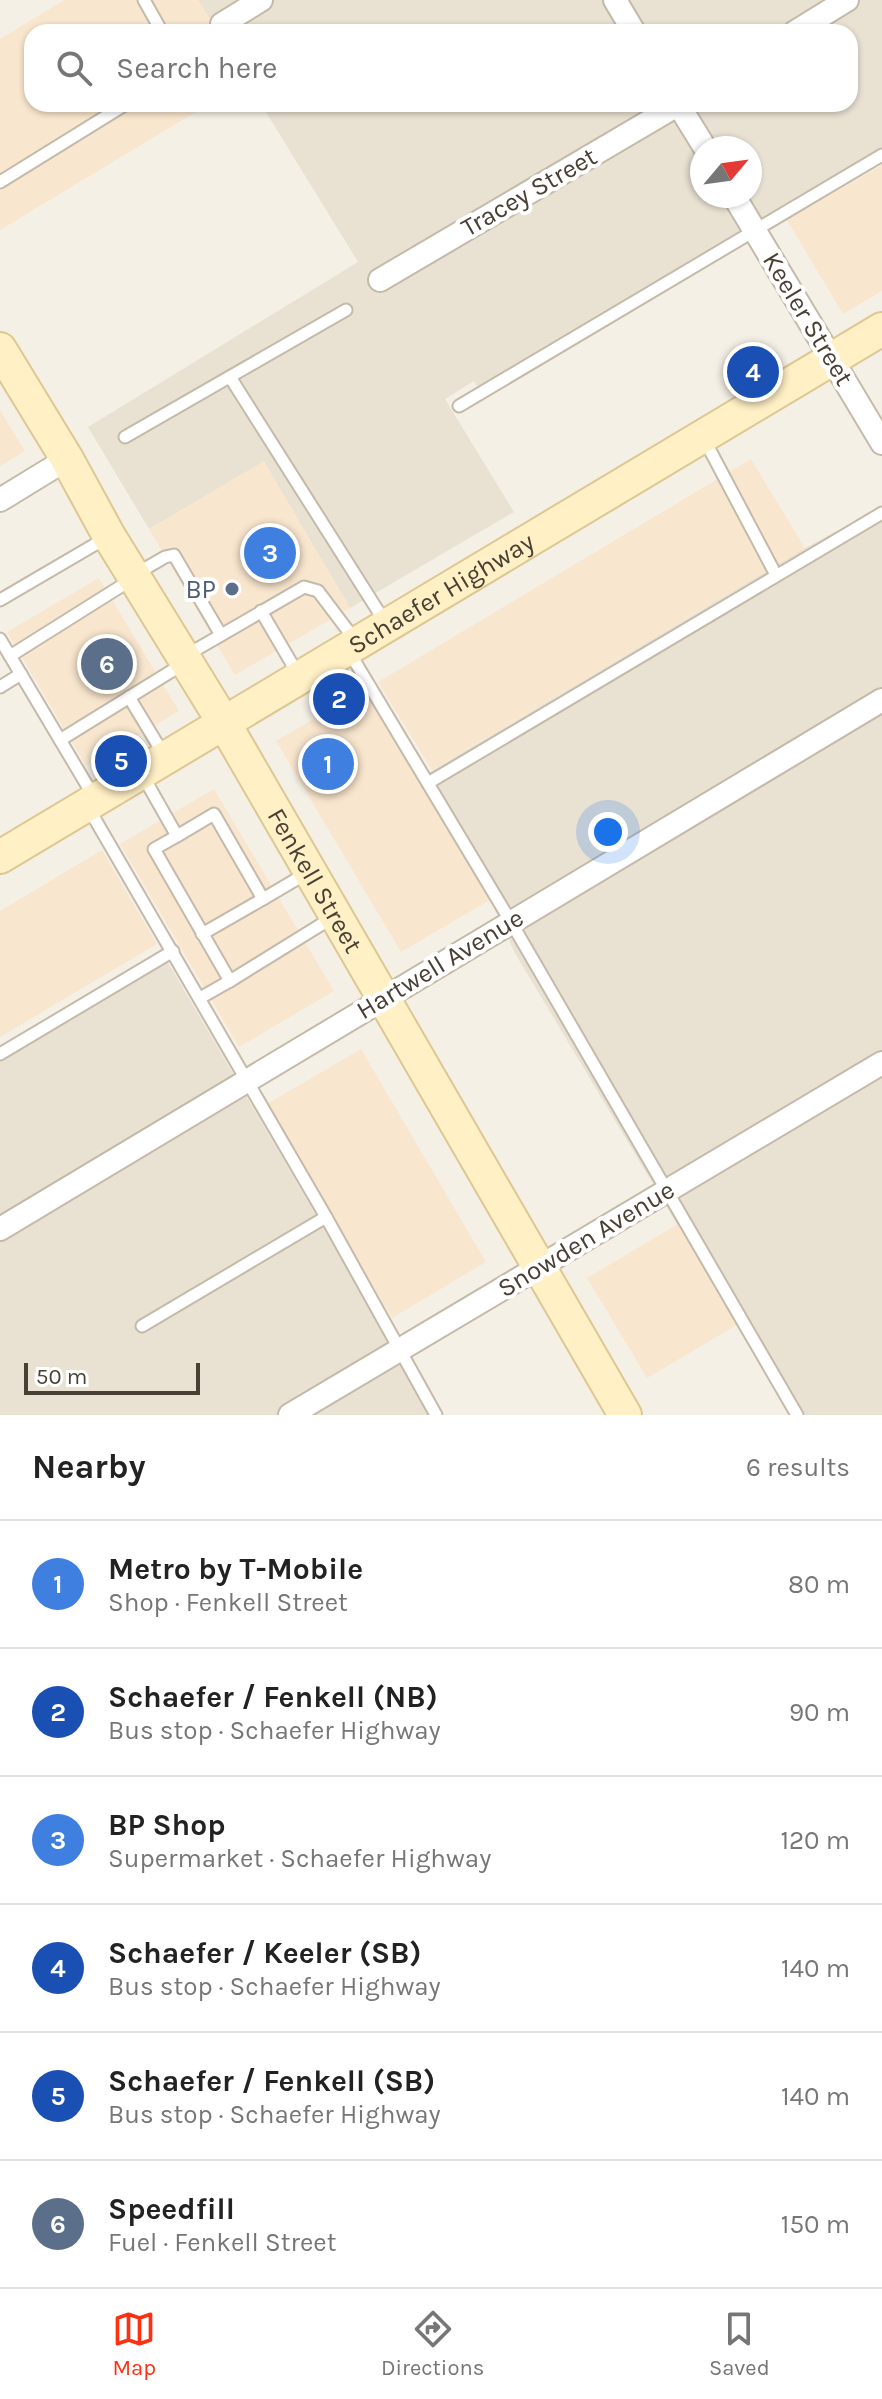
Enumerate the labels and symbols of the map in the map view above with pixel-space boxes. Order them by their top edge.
north arrow [690,136,762,208]
street label: Tracey Street [456,141,602,243]
street label: Keeler Street [756,247,860,391]
pin: 4 [727,342,779,402]
pin: 3 [244,523,296,583]
street label: Schaefer Highway [342,525,540,661]
place label: BP [185,574,216,605]
marker: BP [223,580,241,598]
pin: 6 [81,634,133,694]
pin: 2 [313,669,365,729]
pin: 5 [95,731,147,791]
pin: 1 [302,734,354,794]
street label: Fenkell Street [261,803,369,959]
your location [588,812,628,852]
street label: Hartwell Avenue [351,902,529,1026]
street label: Snowden Avenue [492,1174,680,1304]
scale bar [24,1359,200,1395]

